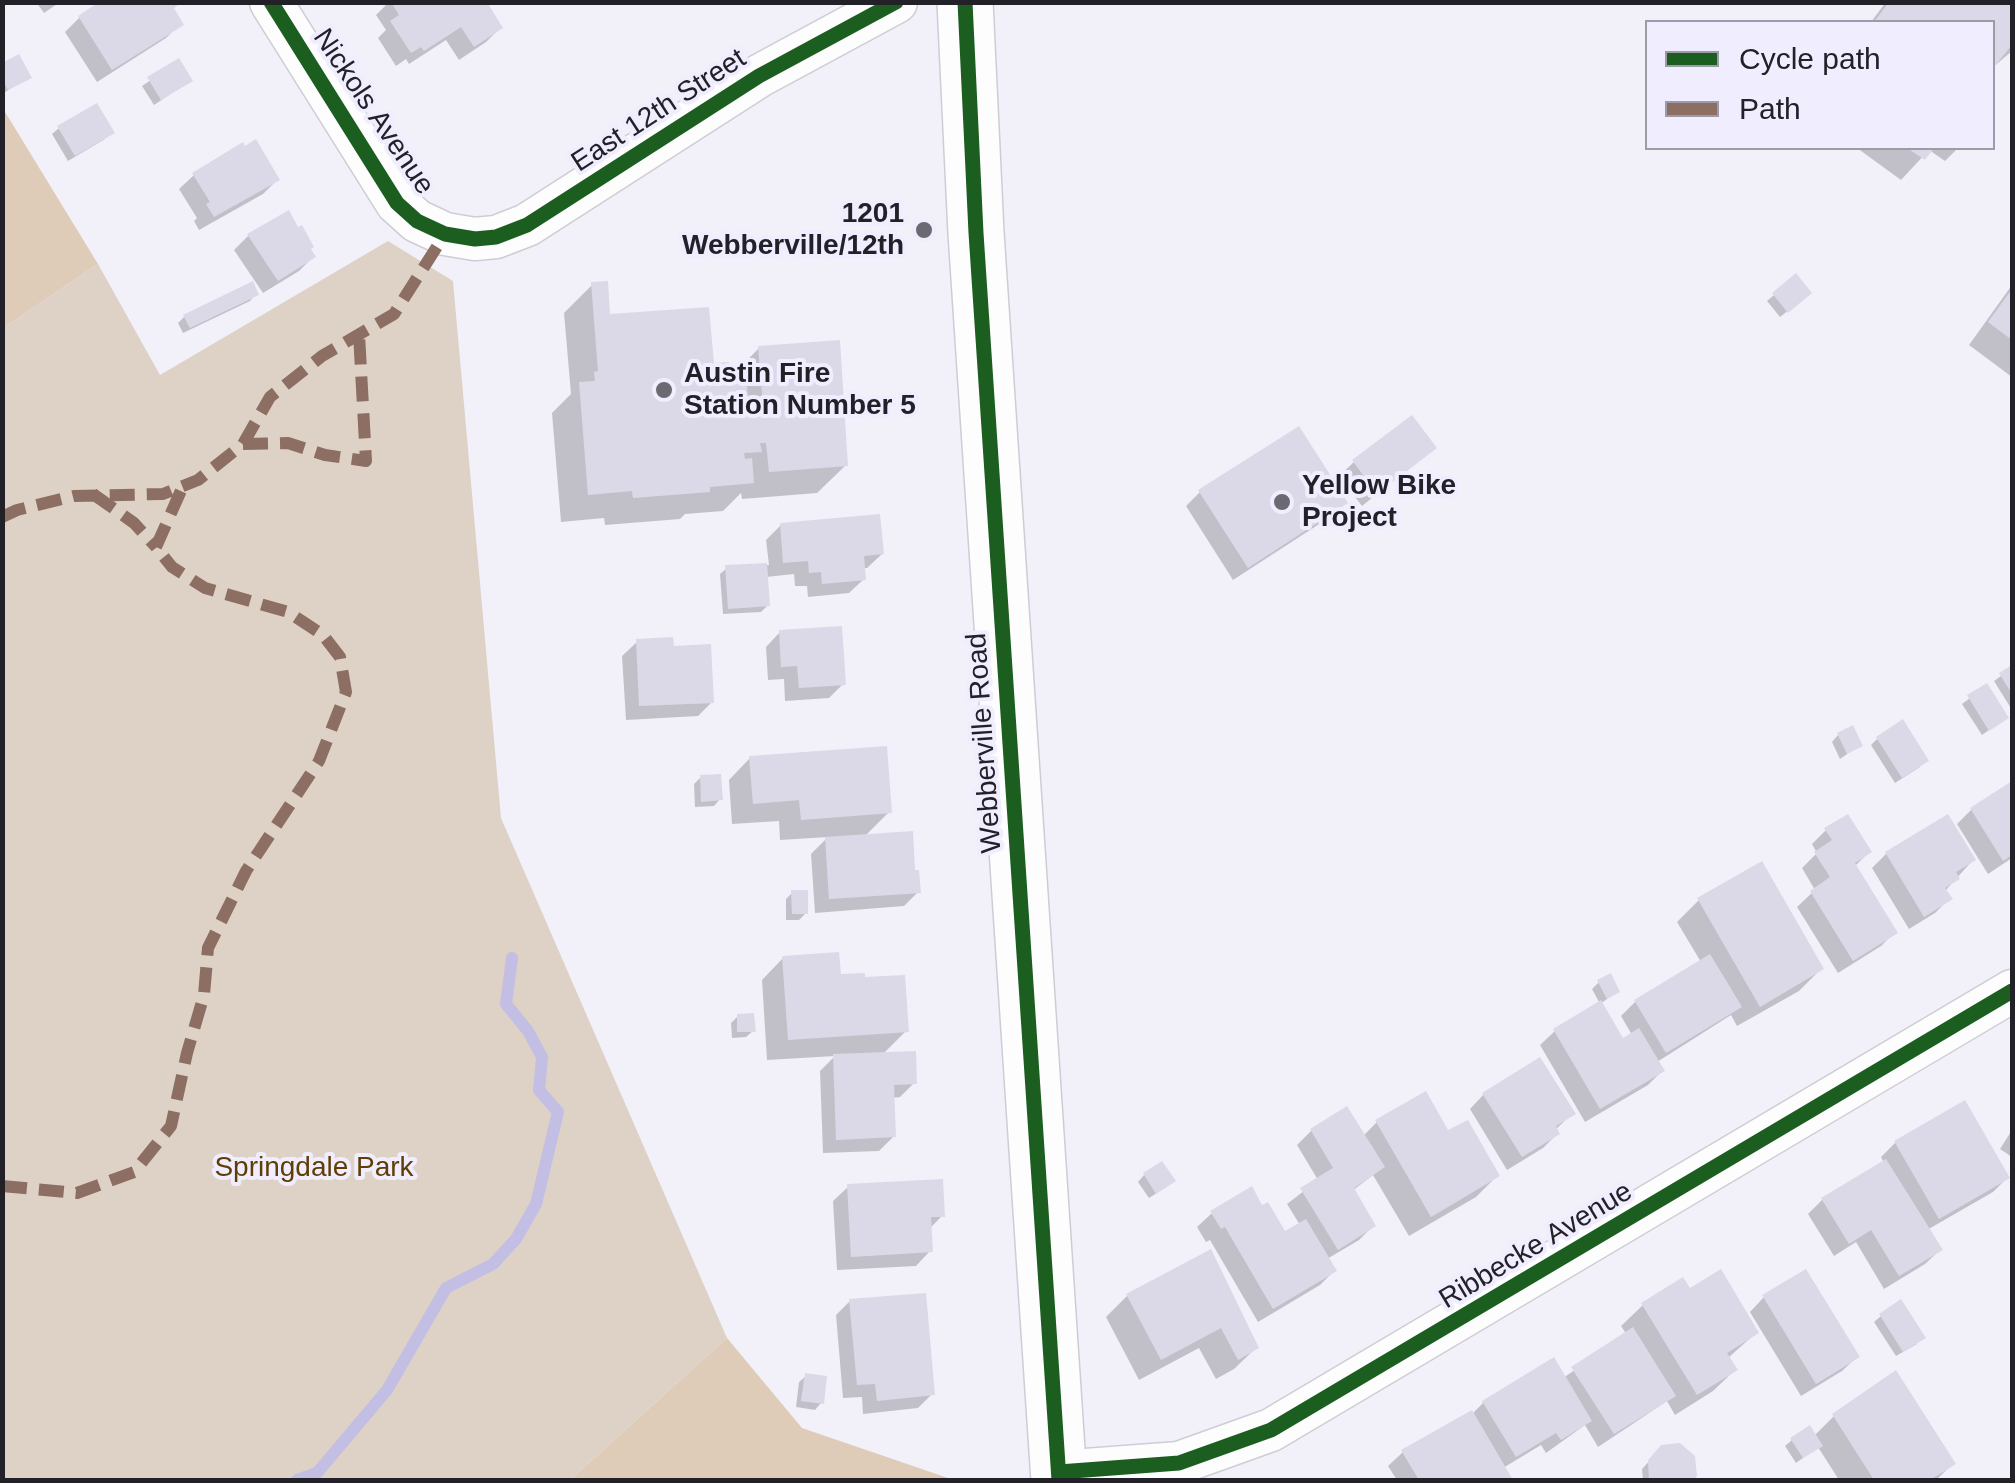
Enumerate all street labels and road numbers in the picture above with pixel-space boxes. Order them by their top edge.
street label: Nickols Avenue [305,23,441,201]
street label: East 12th Street [566,42,752,180]
street label: Webberville Road [961,632,1009,854]
street label: Ribbecke Avenue [1434,1175,1638,1317]

